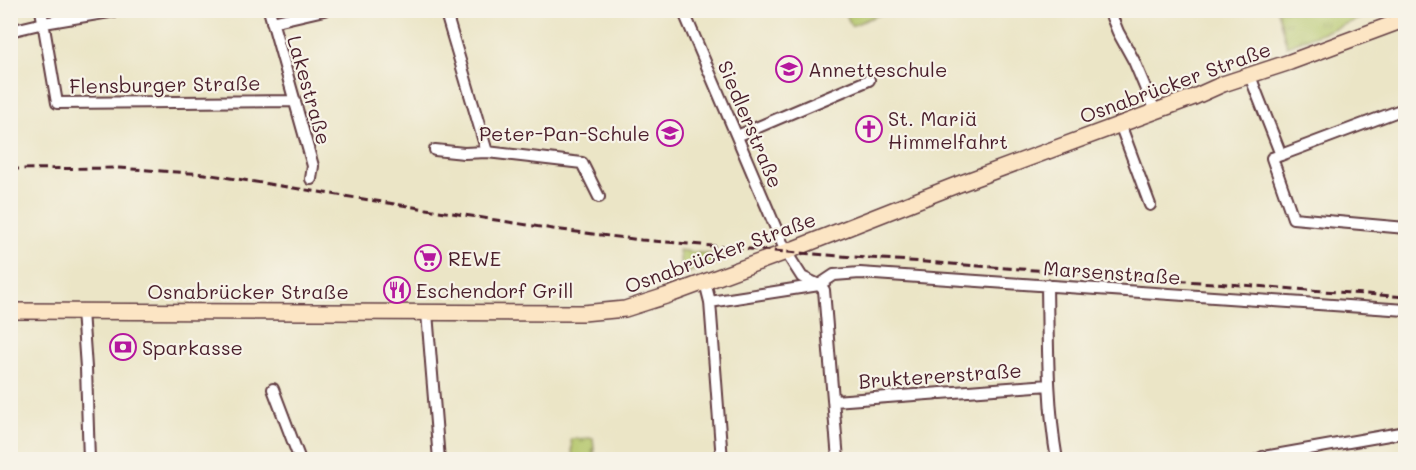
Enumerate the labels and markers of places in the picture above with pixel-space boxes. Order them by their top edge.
school or university icon: Annetteschule [774,54,804,84]
place label: Annetteschule [808,56,947,82]
place label: St. Mariä Himmelfahrt [888,105,1008,154]
church icon: St. Mariä Himmelfahrt [854,114,884,144]
school or university icon: Peter-Pan-Schule [655,118,685,148]
place label: Peter-Pan-Schule [479,120,650,146]
supermarket icon: REWE [413,243,443,273]
place label: REWE [448,245,501,271]
restaurant icon: Eschendorf Grill [382,275,412,305]
place label: Eschendorf Grill [416,277,573,303]
bank icon: Sparkasse [108,332,138,362]
place label: Sparkasse [142,334,243,360]

